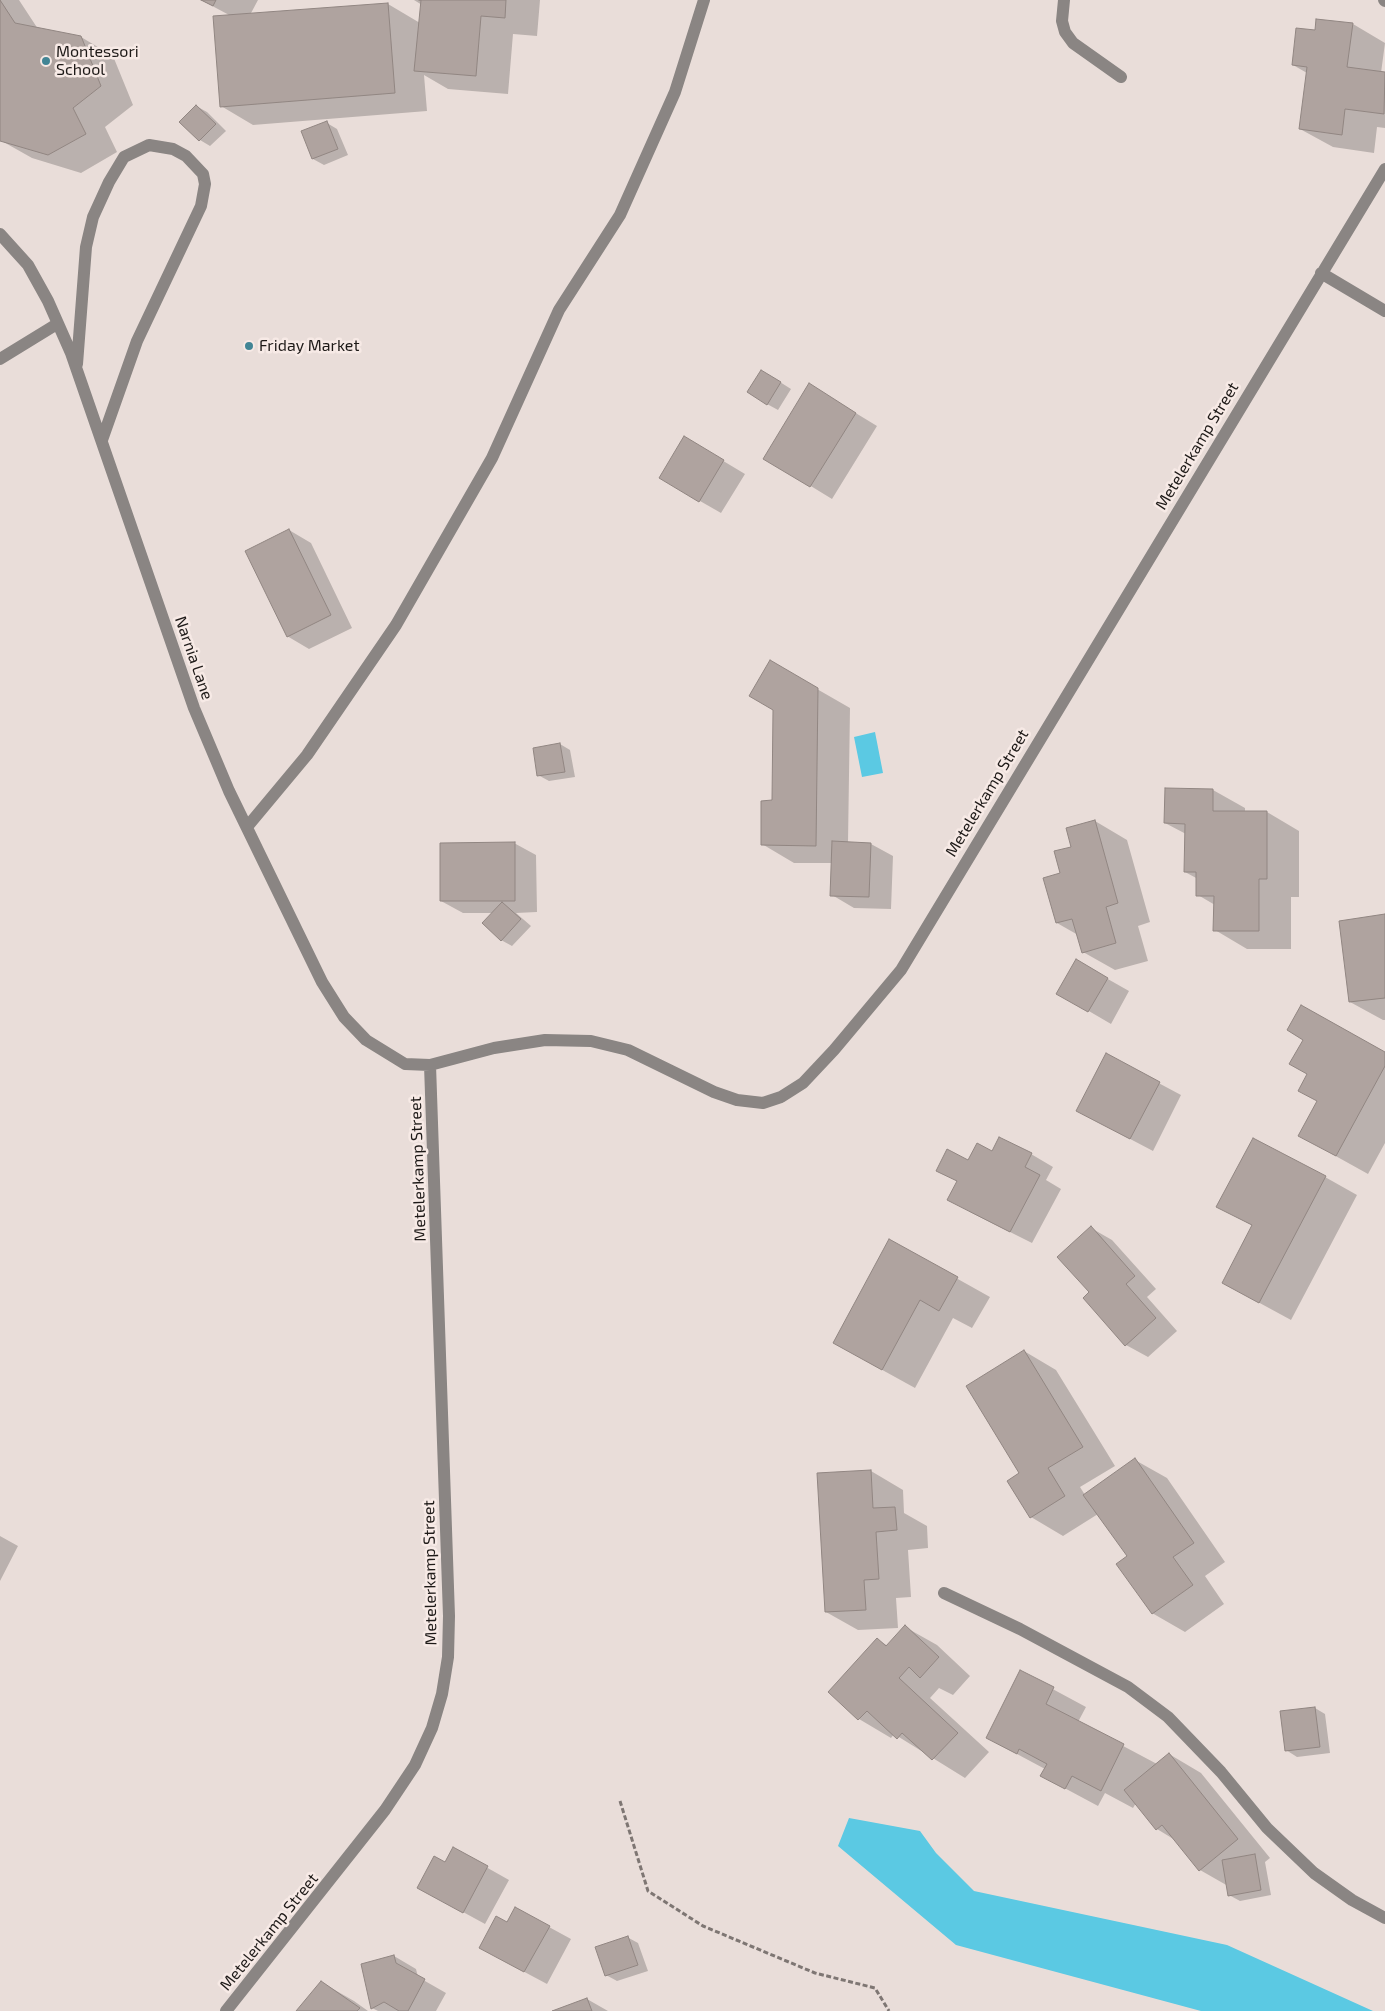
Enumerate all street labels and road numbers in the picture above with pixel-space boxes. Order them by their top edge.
street label: Metelerkamp Street [1151,379,1243,513]
street label: Narnia Lane [171,614,217,702]
street label: Metelerkamp Street [941,726,1033,860]
street label: Metelerkamp Street [406,1096,430,1242]
street label: Metelerkamp Street [419,1500,441,1646]
street label: Metelerkamp Street [216,1869,322,1995]

